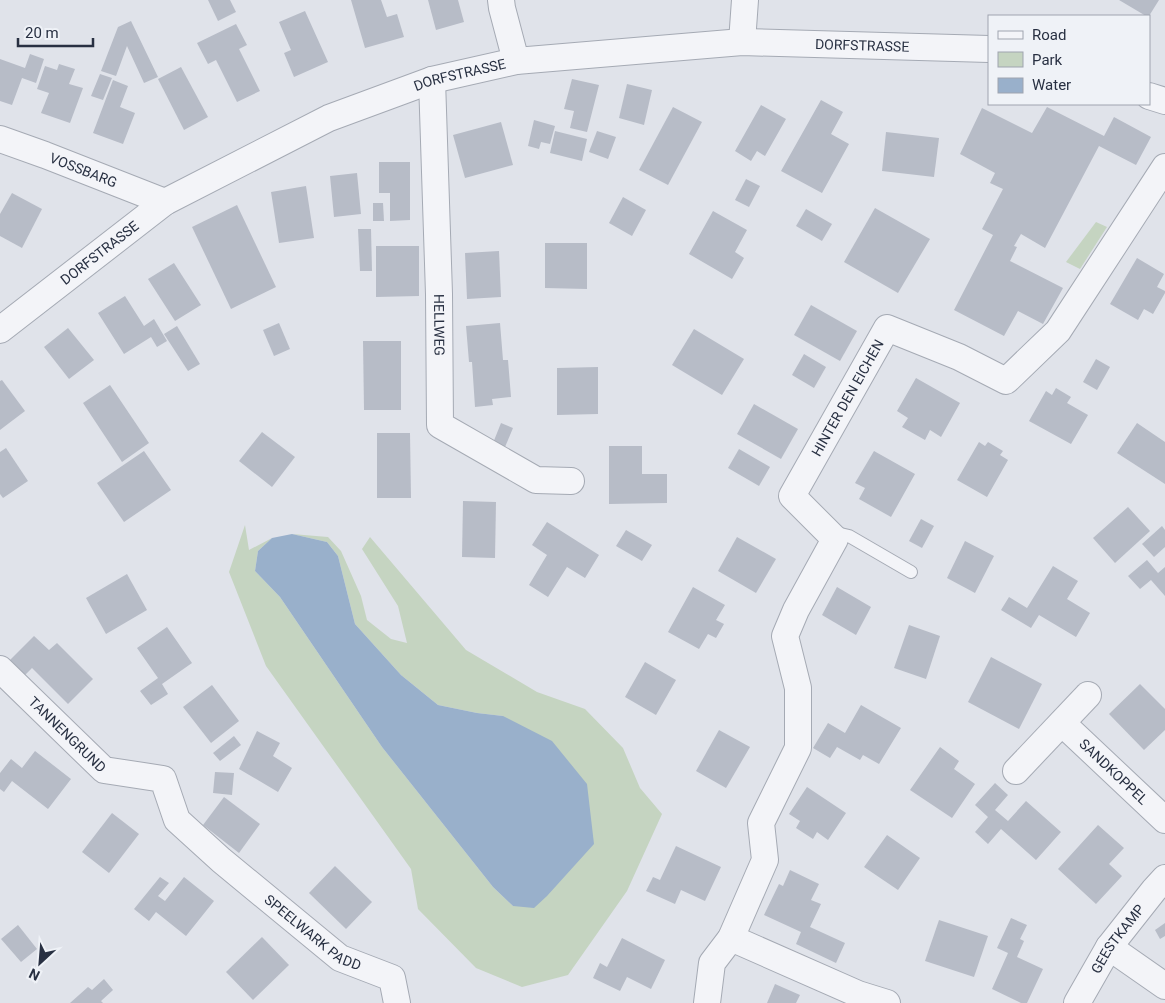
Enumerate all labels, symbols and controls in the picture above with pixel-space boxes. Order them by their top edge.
scale bar [18,15,92,47]
legend [988,15,1150,105]
text: 20 m [25,24,59,42]
text: Road [1032,26,1066,44]
street label: DORFSTRASSE [815,36,910,55]
text: Park [1032,51,1063,69]
street label: DORFSTRASSE [411,56,507,94]
text: Water [1032,76,1071,94]
street label: VOSSBARG [47,150,119,190]
street label: DORFSTRASSE [57,218,142,288]
street label: HELLWEG [431,294,447,356]
street label: HINTER DEN EICHEN [808,337,887,459]
street label: TANNENGRUND [25,693,109,776]
street label: SANDKOPPEL [1076,736,1152,808]
street label: SPEELWARK PADD [261,891,363,973]
street label: GEESTKAMP [1088,901,1148,976]
north arrow [15,938,65,988]
text: N [26,965,42,984]

